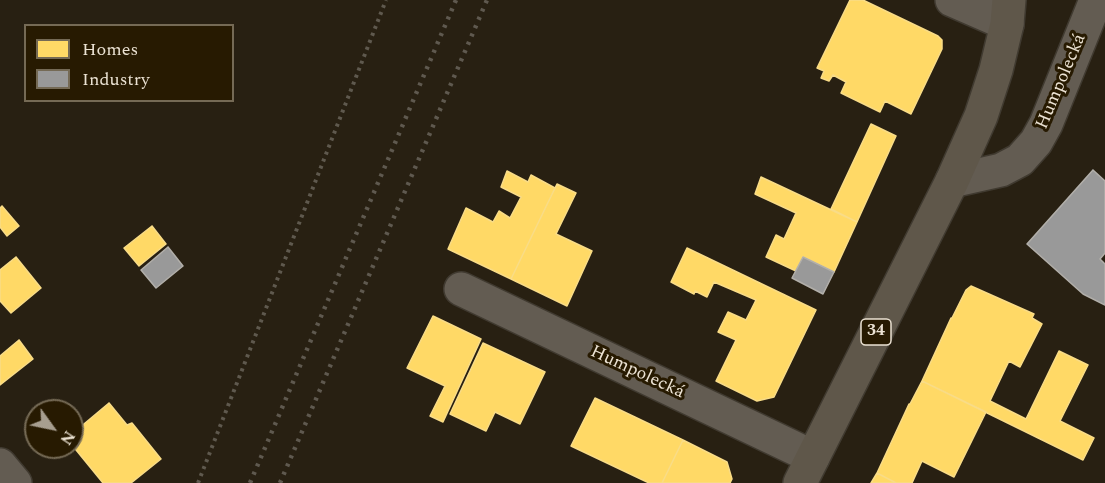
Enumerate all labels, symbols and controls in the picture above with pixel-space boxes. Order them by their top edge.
legend [24,24,234,102]
street label: Humpolecká [1032,31,1092,133]
text: Homes [82,36,138,63]
text: Industry [82,66,150,93]
road number: 34 [861,319,891,345]
street label: Humpolecká [586,342,688,404]
north arrow [24,399,84,459]
text: N [54,426,81,450]

